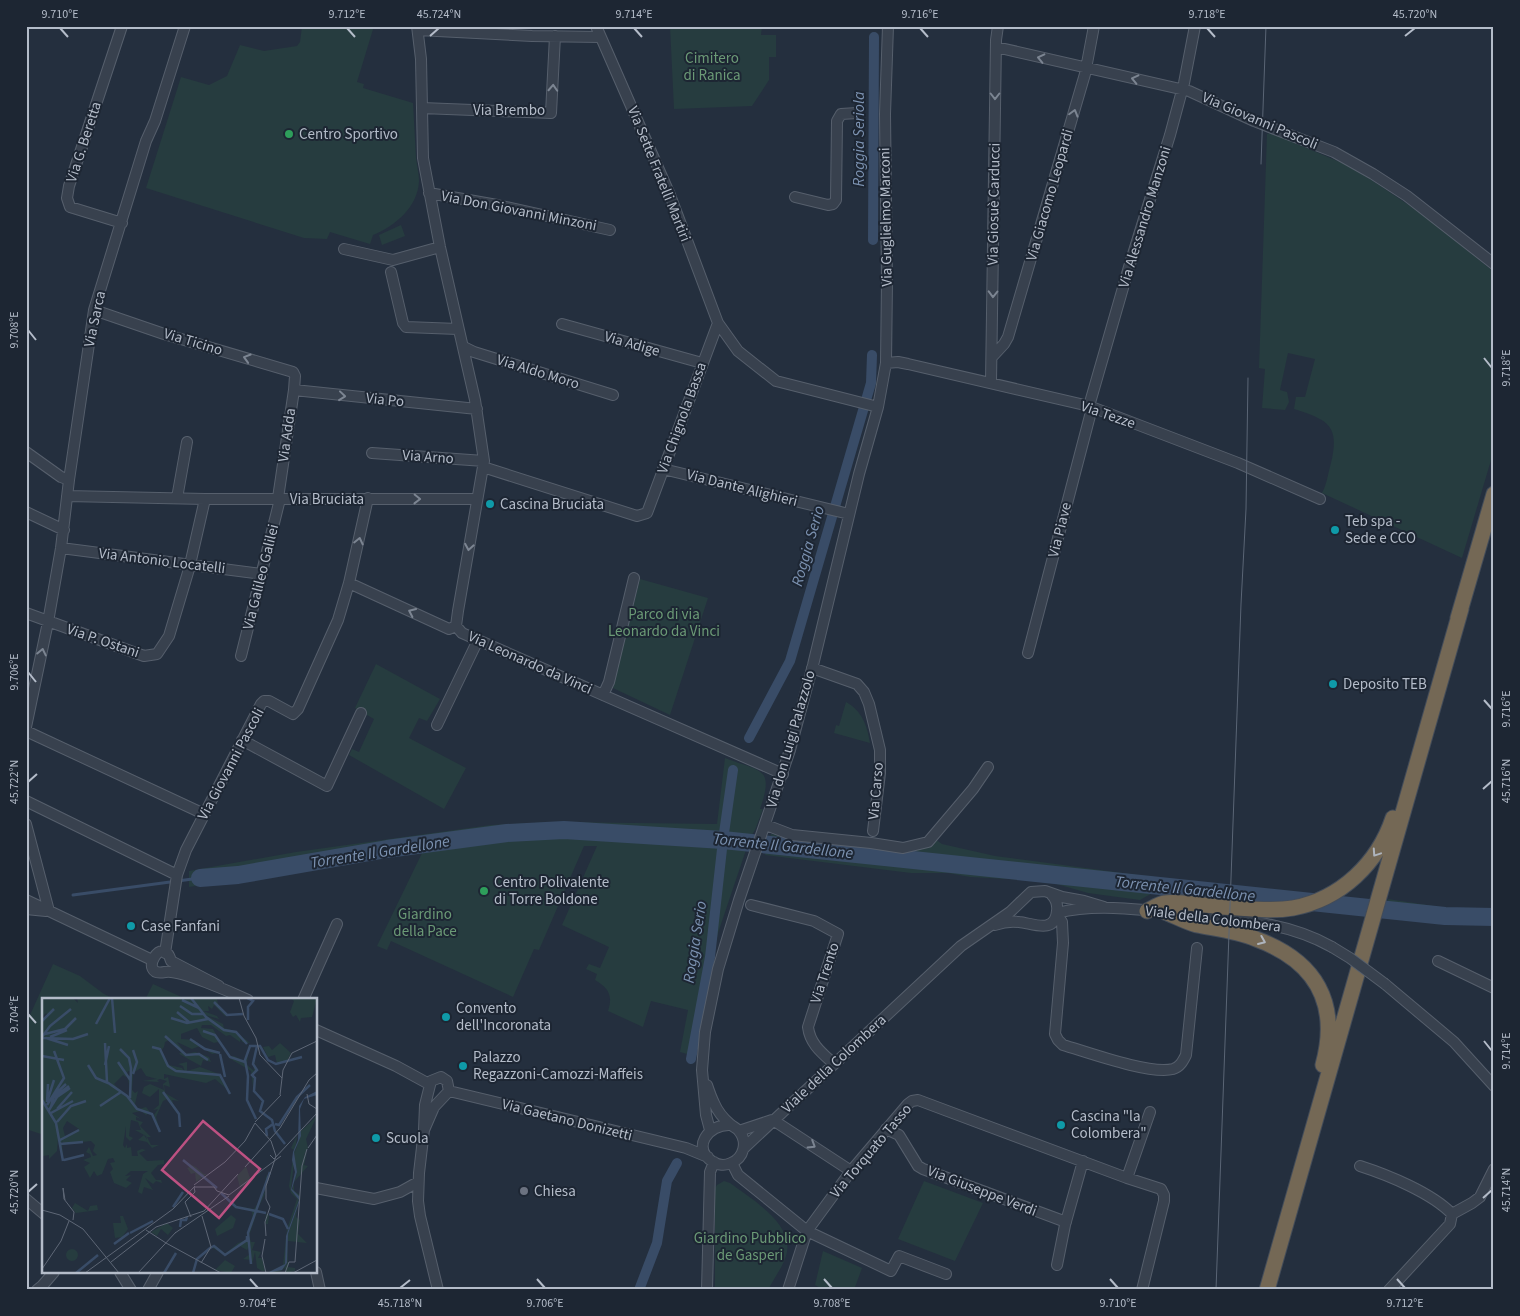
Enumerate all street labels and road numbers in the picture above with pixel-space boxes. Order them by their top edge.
street label: Via Giovanni Pascoli [1199,87,1321,155]
street label: Via G. Beretta [61,99,107,185]
street label: Via Brembo [473,100,545,121]
street label: Via Sette Fratelli Martiri [622,103,696,245]
street label: Via Giacomo Leopardi [1021,127,1079,263]
street label: Via Giosuè Carducci [982,143,1006,265]
street label: Via Alessandro Manzoni [1113,144,1177,290]
street label: Via Guglielmo Marconi [874,147,898,287]
street label: Via Don Giovanni Minzoni [439,186,599,236]
street label: Via Sarca [79,289,111,349]
street label: Via Ticino [161,323,225,361]
street label: Via Adige [602,326,662,362]
street label: Via Aldo Moro [494,349,582,395]
street label: Via Chignola Bassa [652,359,712,477]
street label: Via Po [365,388,405,412]
street label: Via Tezze [1078,396,1138,434]
street label: Via Adda [273,407,301,463]
street label: Via Arno [401,445,455,469]
street label: Via Dante Alighieri [684,464,800,512]
street label: Via Bruciata [290,489,364,510]
street label: Via Piave [1043,500,1077,560]
street label: Via Galileo Galilei [238,522,284,632]
street label: Via Antonio Locatelli [98,543,226,579]
street label: Via P. Ostani [64,619,142,663]
street label: Via Leonardo da Vinci [465,626,595,700]
street label: Via don Luigi Palazzolo [761,668,821,810]
street label: Via Giovanni Pascoli [193,704,269,824]
street label: Via Carso [863,761,889,821]
street label: Viale della Colombera [1144,900,1282,938]
street label: Via Trento [805,940,845,1006]
street label: Viale della Colombera [777,1010,891,1118]
street label: Via Gaetano Donizetti [499,1094,635,1146]
street label: Via Torquato Tasso [825,1099,917,1203]
street label: Via Giuseppe Verdi [924,1160,1040,1222]

